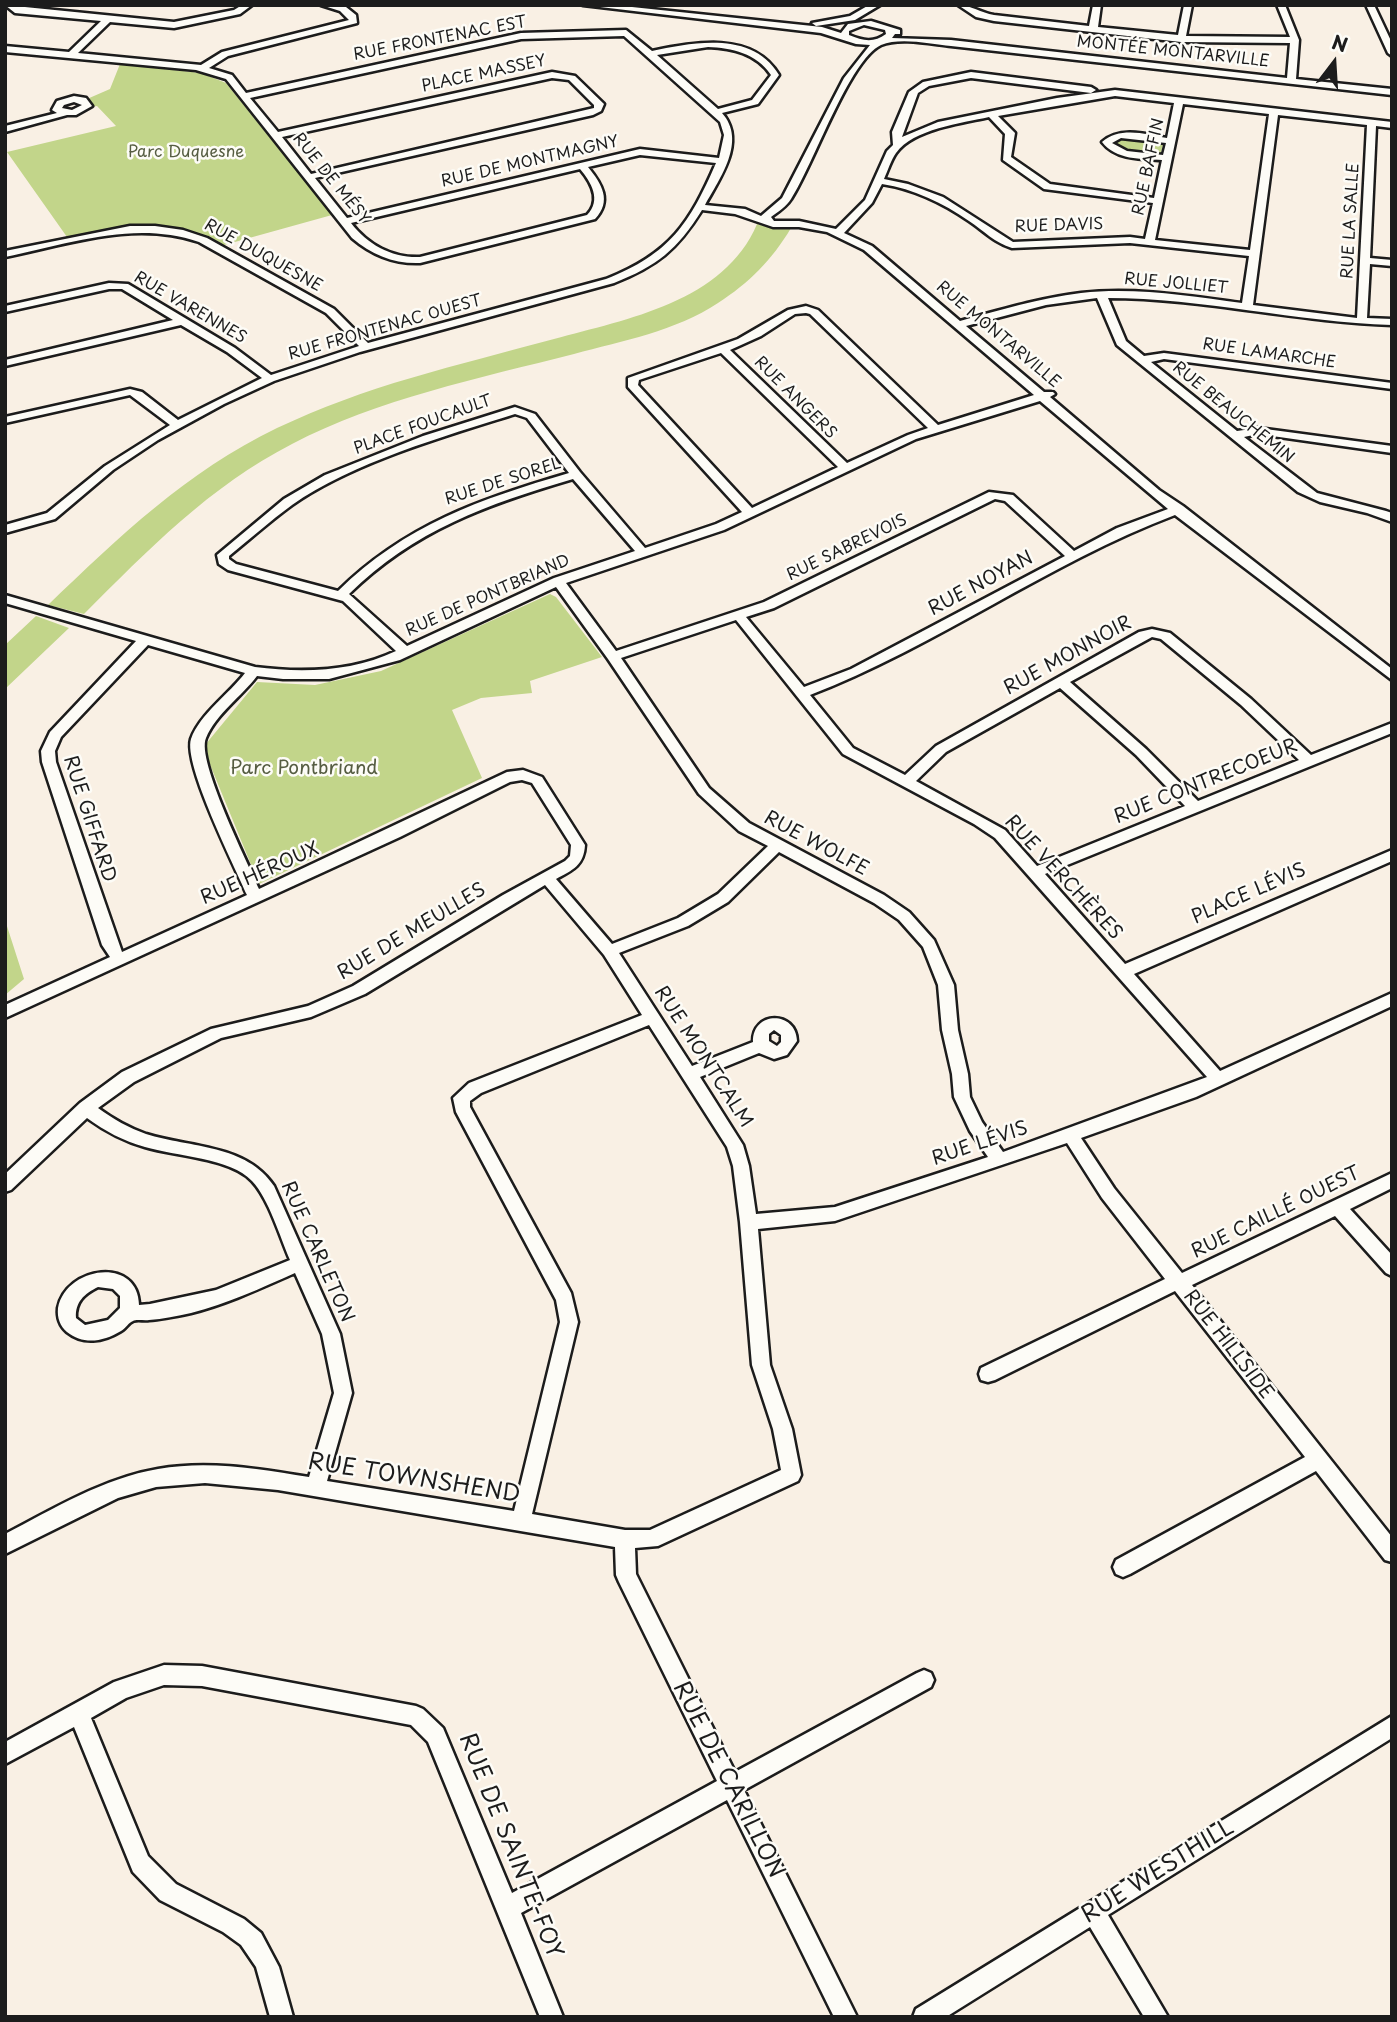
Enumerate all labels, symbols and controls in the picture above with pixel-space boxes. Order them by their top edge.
street label: RUE FRONTENAC EST [352,13,528,65]
text: N [1329,27,1351,59]
north arrow [1299,28,1369,98]
street label: MONTÉE MONTARVILLE [1076,32,1270,72]
street label: PLACE MASSEY [420,51,548,97]
street label: RUE BAFFIN [1129,117,1169,217]
street label: RUE DE MÉSY [288,129,374,229]
street label: RUE DE MONTMAGNY [439,132,621,192]
park label: Parc Duquesne [128,143,244,163]
street label: RUE LA SALLE [1338,162,1364,280]
street label: RUE DAVIS [1014,215,1104,237]
street label: RUE DUQUESNE [201,216,325,296]
street label: RUE VARENNES [130,268,250,348]
street label: RUE JOLLIET [1123,270,1229,298]
street label: RUE MONTARVILLE [932,278,1064,392]
street label: RUE FRONTENAC OUEST [286,291,484,365]
street label: RUE LAMARCHE [1201,335,1337,373]
street label: RUE ANGERS [750,353,840,443]
street label: RUE BEAUCHEMIN [1169,358,1297,468]
street label: PLACE FOUCAULT [351,391,495,459]
street label: RUE DE SOREL [443,454,563,510]
street label: RUE SABREVOIS [784,511,910,585]
street label: RUE NOYAN [925,547,1037,621]
street label: RUE DE PONTBRIAND [403,551,573,641]
street label: RUE MONNOIR [1000,611,1136,701]
street label: RUE CONTRECOEUR [1111,735,1301,829]
street label: RUE GIFFARD [58,753,120,885]
park label: Parc Pontbriand [230,758,378,780]
street label: RUE WOLFE [760,807,872,881]
street label: RUE VERCHÈRES [999,811,1127,945]
street label: RUE HÉROUX [197,838,323,910]
street label: PLACE LÉVIS [1188,859,1310,929]
street label: RUE DE MEULLES [334,879,490,985]
street label: RUE MONTCALM [649,982,757,1132]
street label: RUE LÉVIS [929,1117,1031,1171]
street label: RUE CAILLÉ OUEST [1188,1162,1364,1264]
street label: RUE CARLETON [276,1178,358,1326]
street label: RUE HILLSIDE [1178,1286,1278,1404]
street label: RUE TOWNSHEND [306,1449,522,1509]
street label: RUE DE CARILLON [666,1677,790,1883]
street label: RUE DE SAINTE-FOY [452,1729,568,1963]
street label: RUE WESTHILL [1077,1814,1239,1930]

